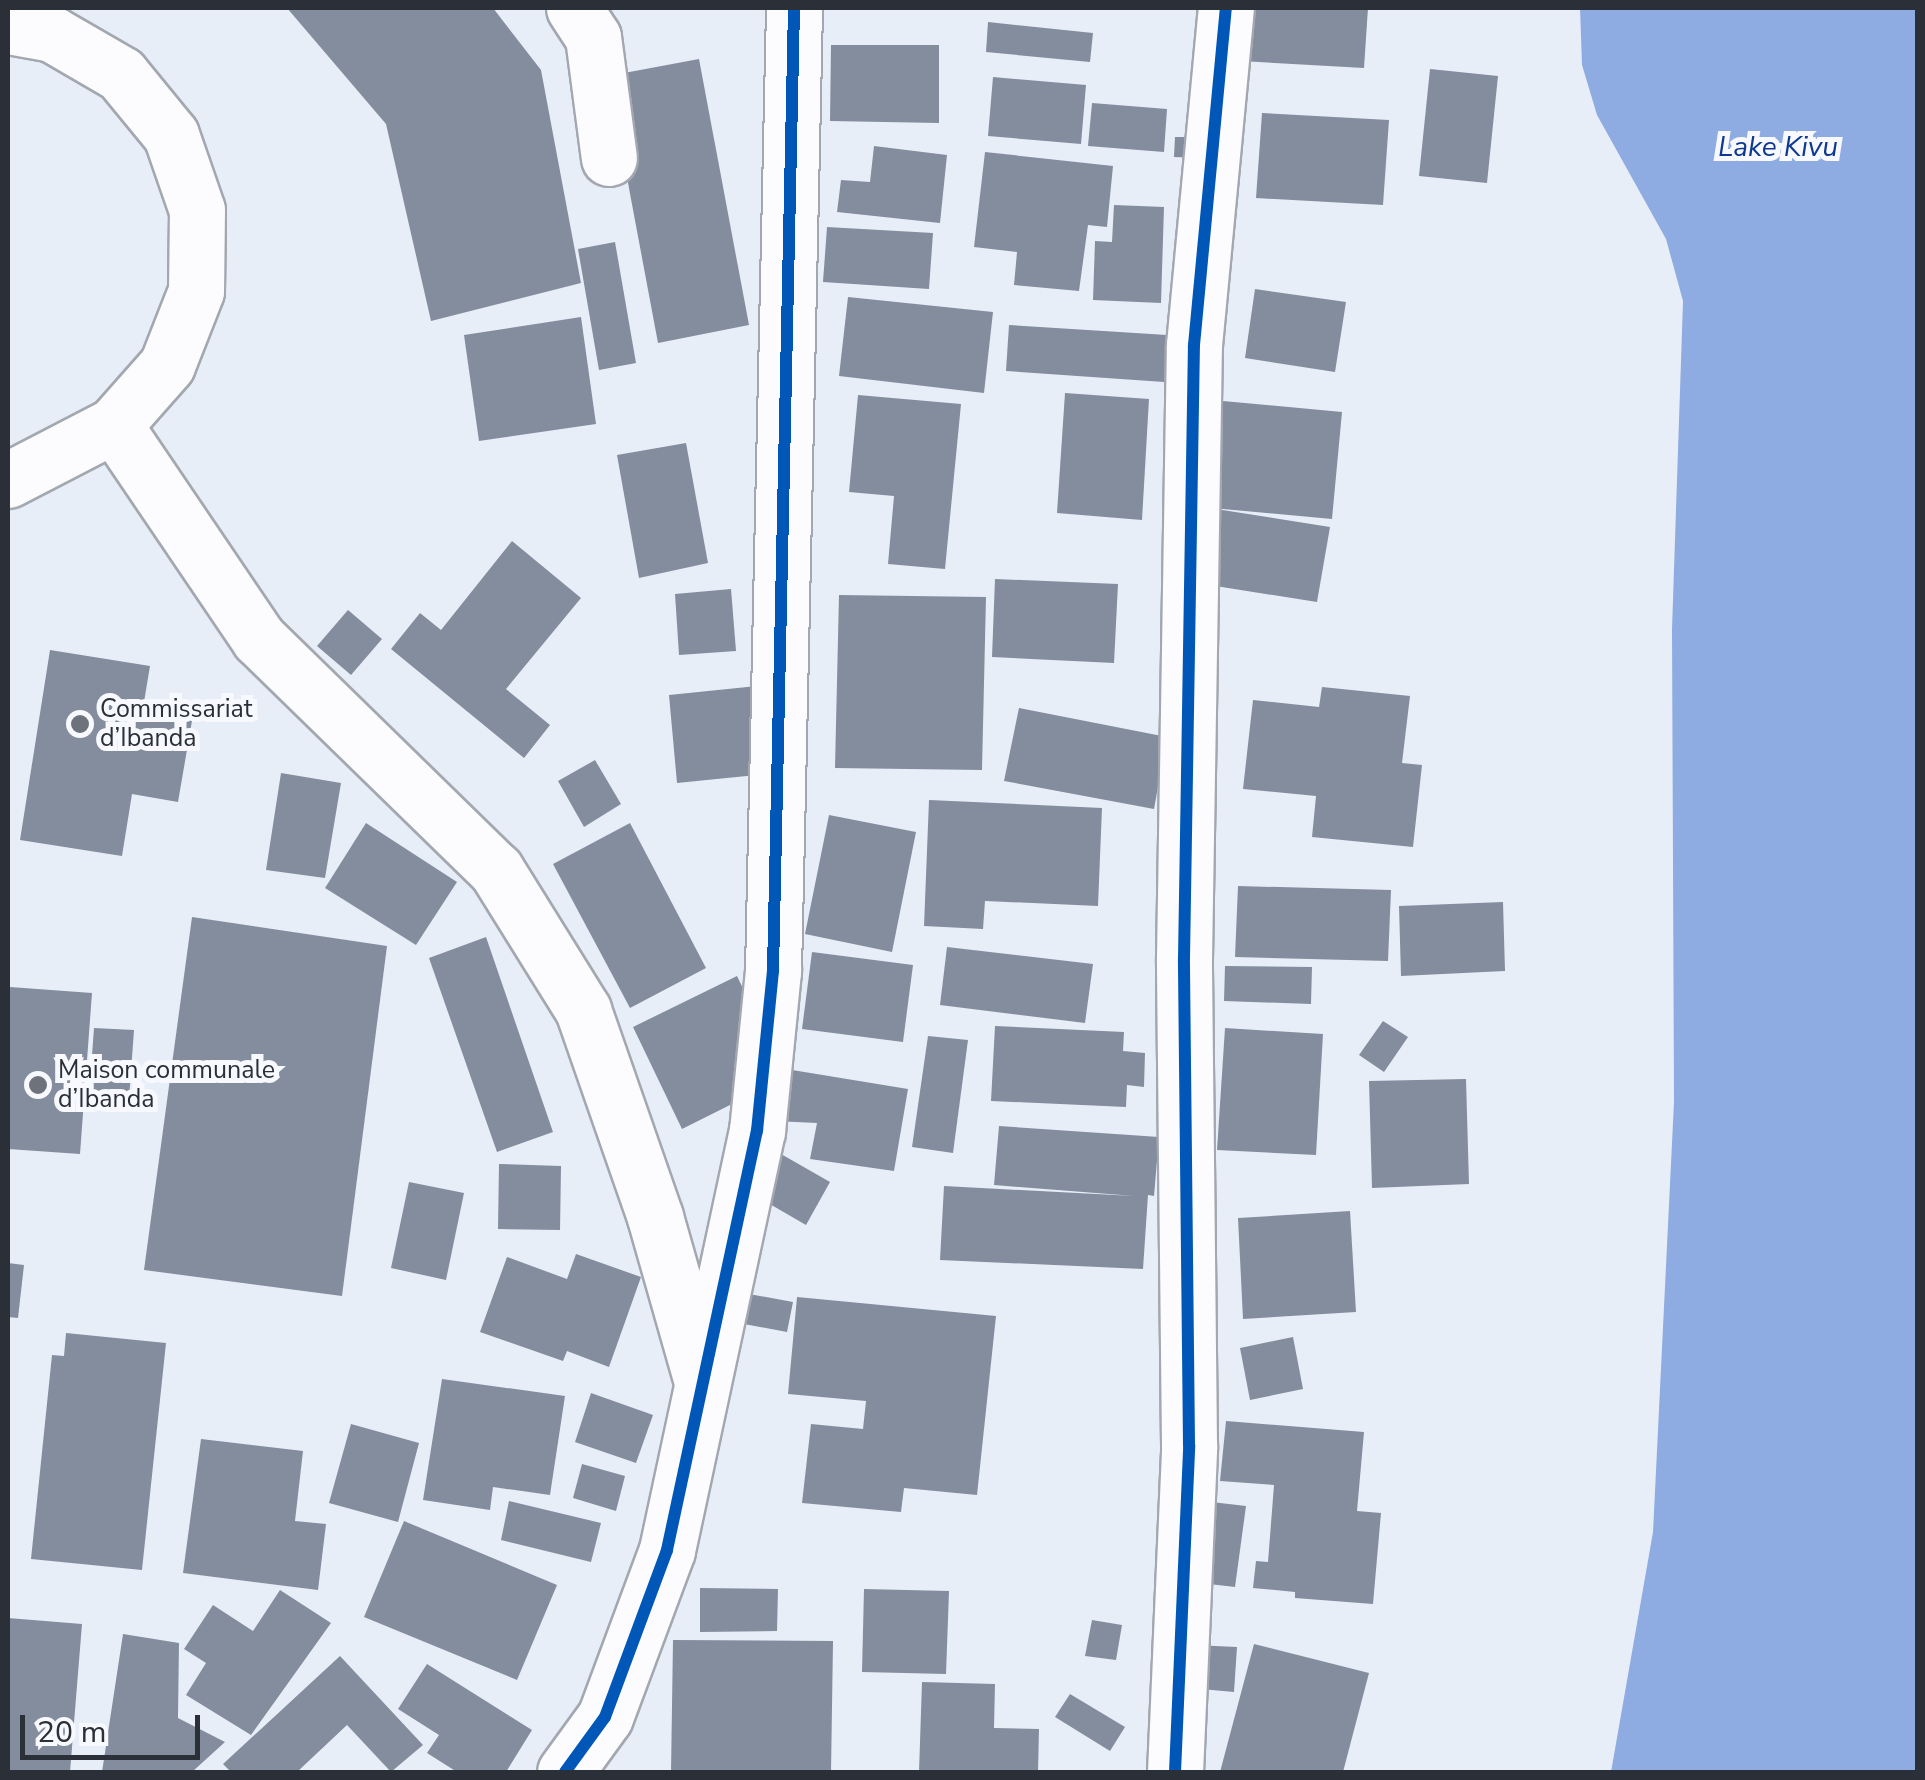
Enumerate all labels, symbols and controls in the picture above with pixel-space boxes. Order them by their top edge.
water label: Lake Kivu [1718,130,1838,164]
place label: Commissariat d’Ibanda [100,695,252,754]
marker: Commissariat d’Ibanda [69,713,91,735]
place label: Maison communale d’Ibanda [58,1056,275,1115]
marker: Maison communale d’Ibanda [27,1074,49,1096]
scale bar [25,1695,205,1757]
text: 20 m [37,1712,106,1753]

